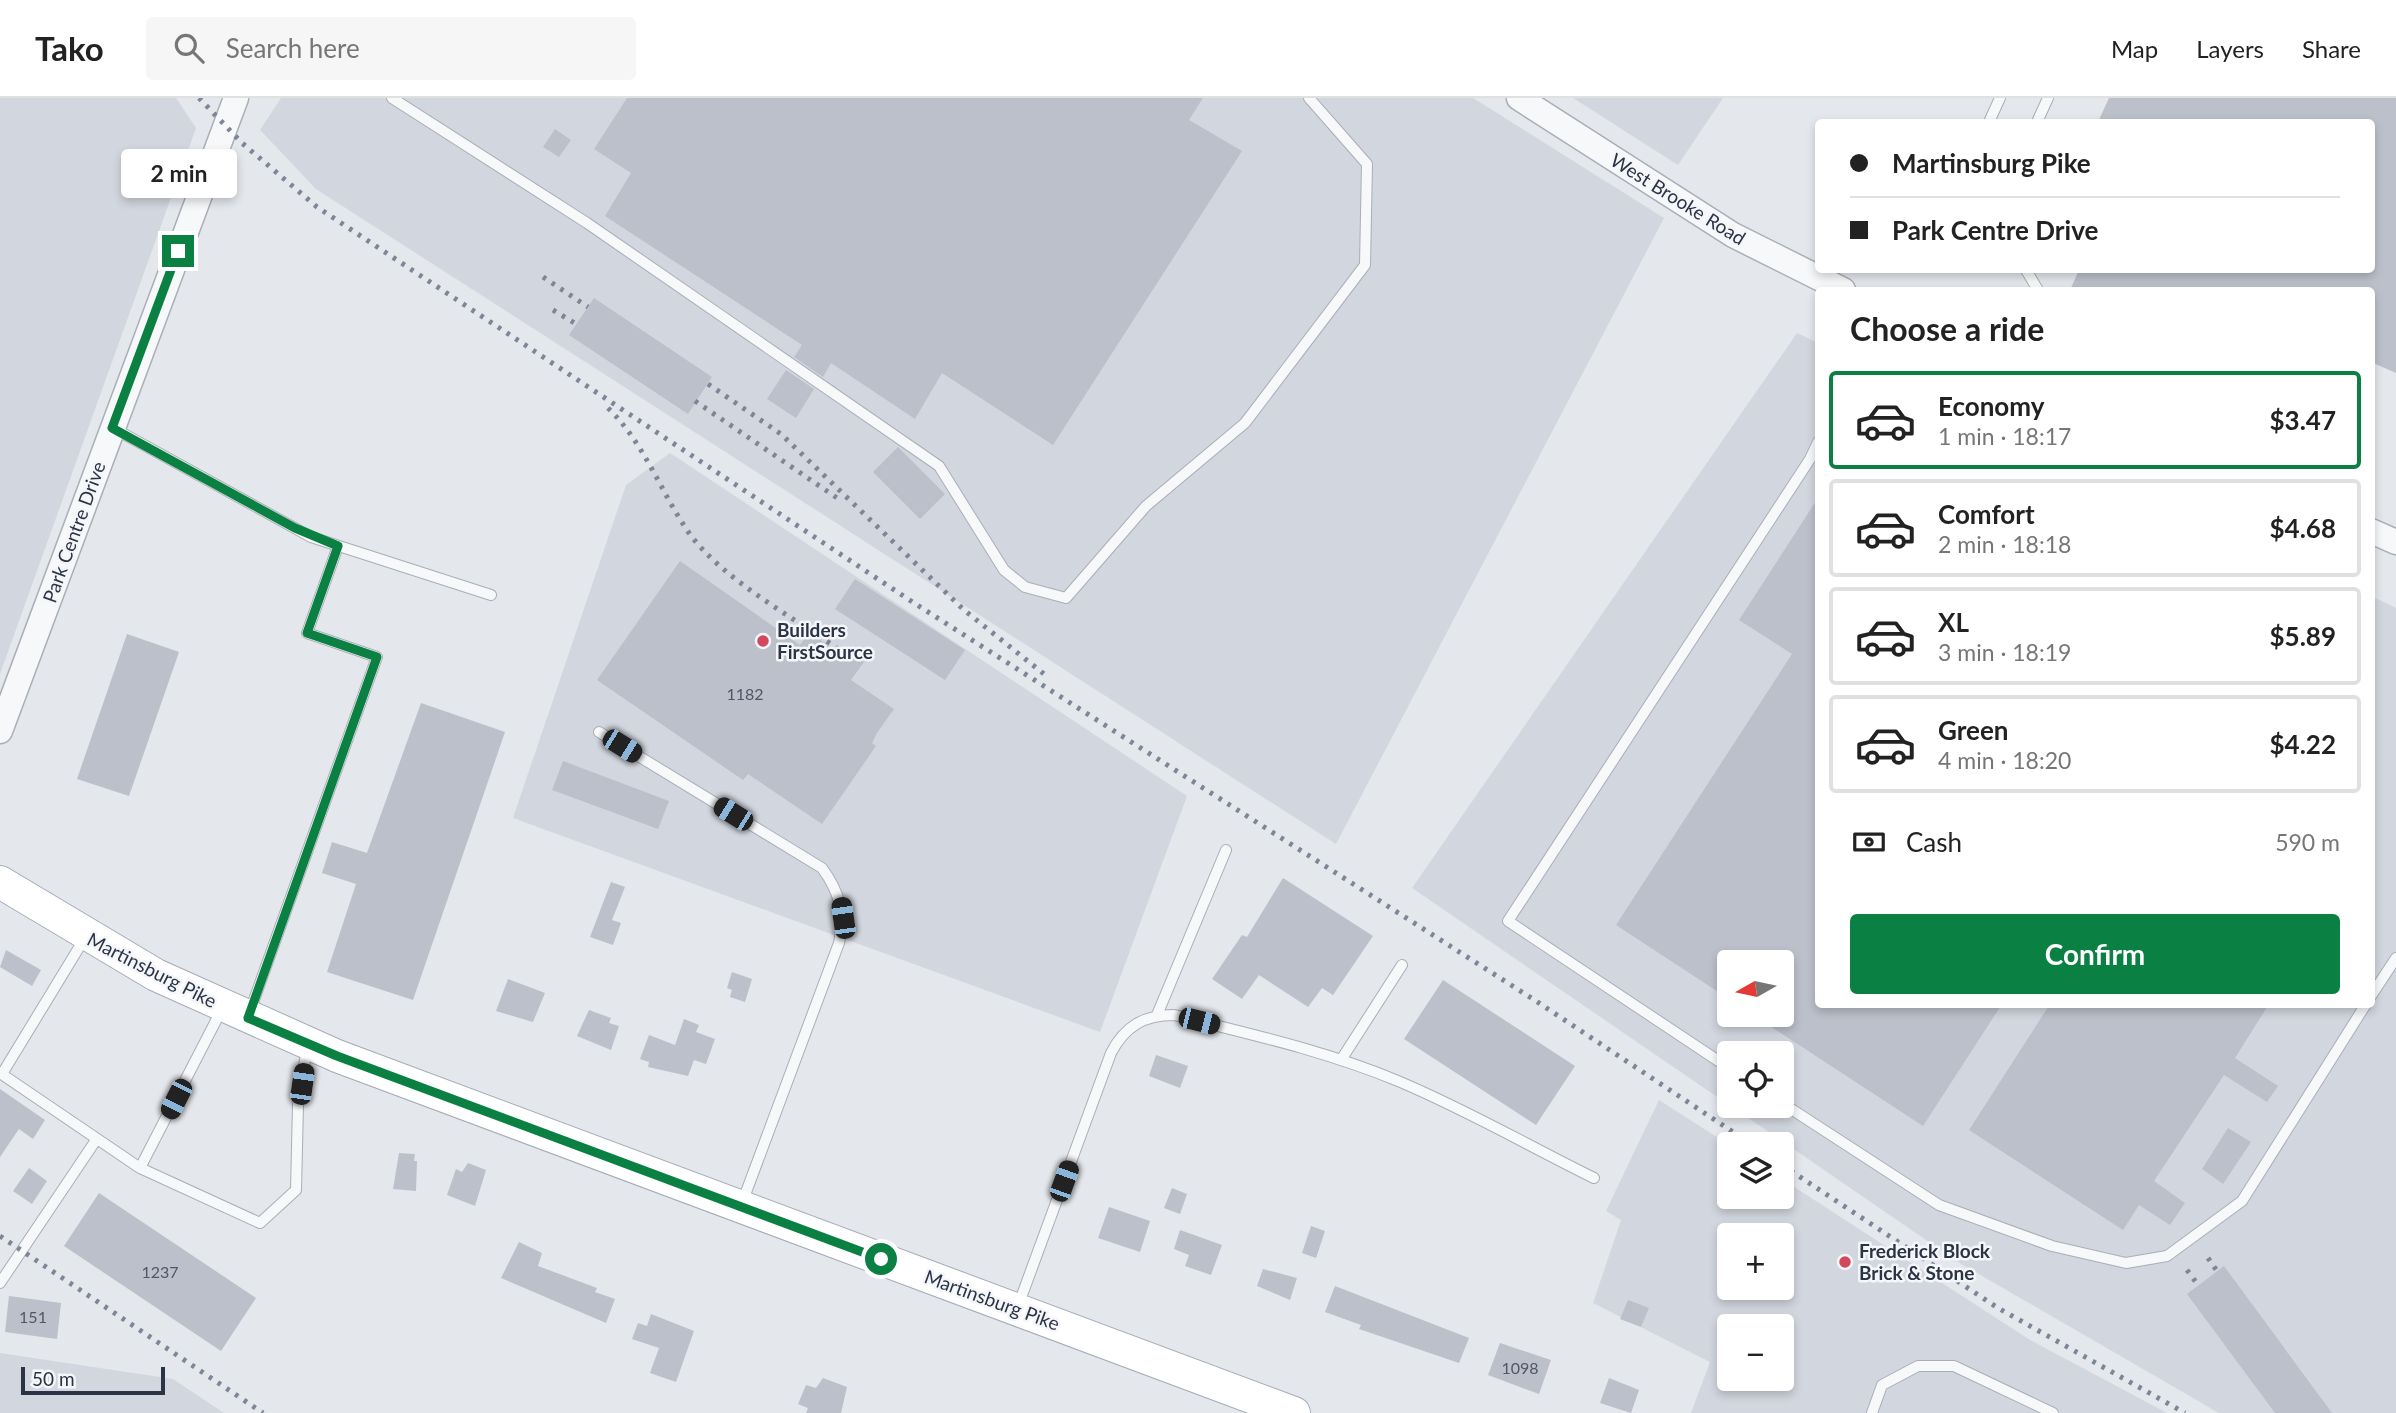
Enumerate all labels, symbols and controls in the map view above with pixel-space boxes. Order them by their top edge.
search box [146,17,636,80]
text: Tako [35,28,104,68]
icon: search [170,29,208,67]
text: Search here [226,32,360,64]
text: Map [2111,34,2158,63]
text: Layers [2196,34,2264,63]
text: Share [2302,34,2361,63]
text: Martinsburg Pike [1892,147,2091,179]
street label: West Brooke Road [1607,148,1750,249]
callout: 2 min [120,150,236,198]
text: 2 min [150,159,208,187]
text: Park Centre Drive [1892,214,2098,246]
route end [162,235,194,267]
text: Choose a ride [1850,309,2044,348]
icon: car [1854,389,1917,452]
text: Economy [1938,390,2044,422]
text: $3.47 [2270,404,2336,436]
text: 1 min · 18:17 [1938,422,2071,450]
street label: Park Centre Drive [37,458,110,606]
icon: car [1854,497,1917,560]
text: Comfort [1938,498,2035,530]
text: $4.68 [2270,512,2336,544]
text: 2 min · 18:18 [1938,530,2071,558]
icon: car [1854,605,1917,668]
text: XL [1938,606,1969,638]
place label: Builders FirstSource [777,618,873,663]
text: $5.89 [2270,620,2336,652]
marker: Builders FirstSource [755,633,771,649]
text: 3 min · 18:19 [1938,638,2071,666]
house number: 1182 [726,684,764,703]
icon: car [1854,713,1917,776]
text: Green [1938,714,2008,746]
car [599,726,646,766]
text: $4.22 [2270,728,2336,760]
text: 4 min · 18:20 [1938,746,2071,774]
car [710,794,757,834]
icon: cash [1850,823,1888,861]
text: Cash [1906,826,1962,858]
text: 590 m [2275,828,2340,856]
car [830,896,857,940]
button: Confirm [1850,914,2340,994]
street label: Martinsburg Pike [84,927,221,1012]
north arrow [1717,950,1794,1027]
map controls [1717,950,1794,1391]
car [1177,1006,1222,1036]
button: locate [1717,1041,1794,1118]
car [289,1062,316,1106]
car [158,1076,195,1122]
button: layers [1717,1132,1794,1209]
car [1047,1158,1082,1204]
button: + [1717,1223,1794,1300]
place label: Frederick Block Brick & Stone [1859,1239,1991,1284]
route start [865,1243,897,1275]
marker: Frederick Block Brick & Stone [1837,1254,1853,1270]
house number: 1237 [141,1262,179,1281]
street label: Martinsburg Pike [922,1264,1063,1335]
house number: 151 [19,1307,47,1326]
button: − [1717,1314,1794,1391]
house number: 1098 [1501,1358,1539,1377]
scale bar [21,1364,164,1396]
text: 50 m [32,1367,75,1390]

